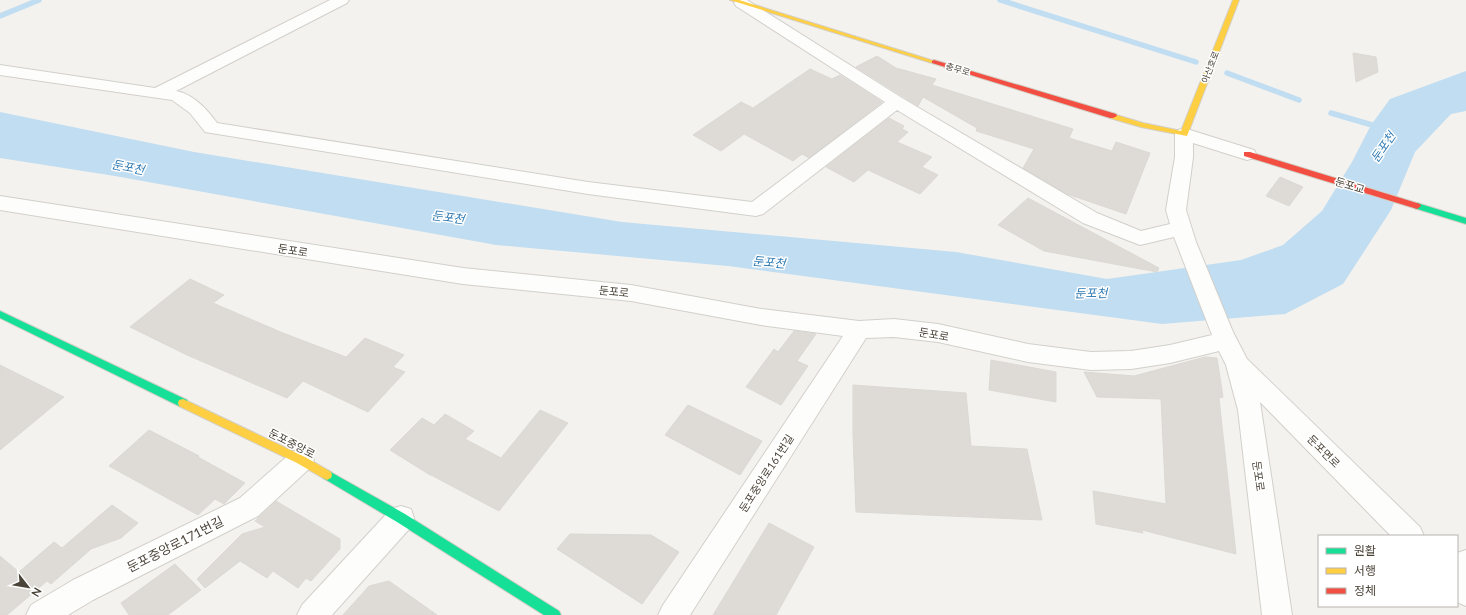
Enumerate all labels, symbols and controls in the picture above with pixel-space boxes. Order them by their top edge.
street label: 아산호로 [1199,50,1221,84]
street label: 충무로 [945,60,971,78]
water label: 둔포천 [1367,128,1400,165]
water label: 둔포천 [110,156,148,178]
street label: 둔포교 [1334,174,1366,196]
water label: 둔포천 [431,207,467,227]
street label: 둔포로 [277,241,309,259]
water label: 둔포천 [752,253,788,271]
street label: 둔포로 [598,283,630,299]
water label: 둔포천 [1074,285,1110,301]
street label: 둔포로 [918,325,950,343]
street label: 둔포중앙로 [267,426,317,460]
street label: 둔포중앙로161번길 [736,432,796,514]
street label: 둔포면로 [1305,432,1343,470]
street label: 둔포로 [1250,460,1268,492]
street label: 둔포중앙로171번길 [124,513,226,575]
legend [1318,535,1458,607]
text: 원활 [1354,543,1376,558]
text: 서행 [1354,563,1376,578]
north arrow [8,567,48,607]
text: 정체 [1354,583,1376,598]
text: N [29,585,45,599]

